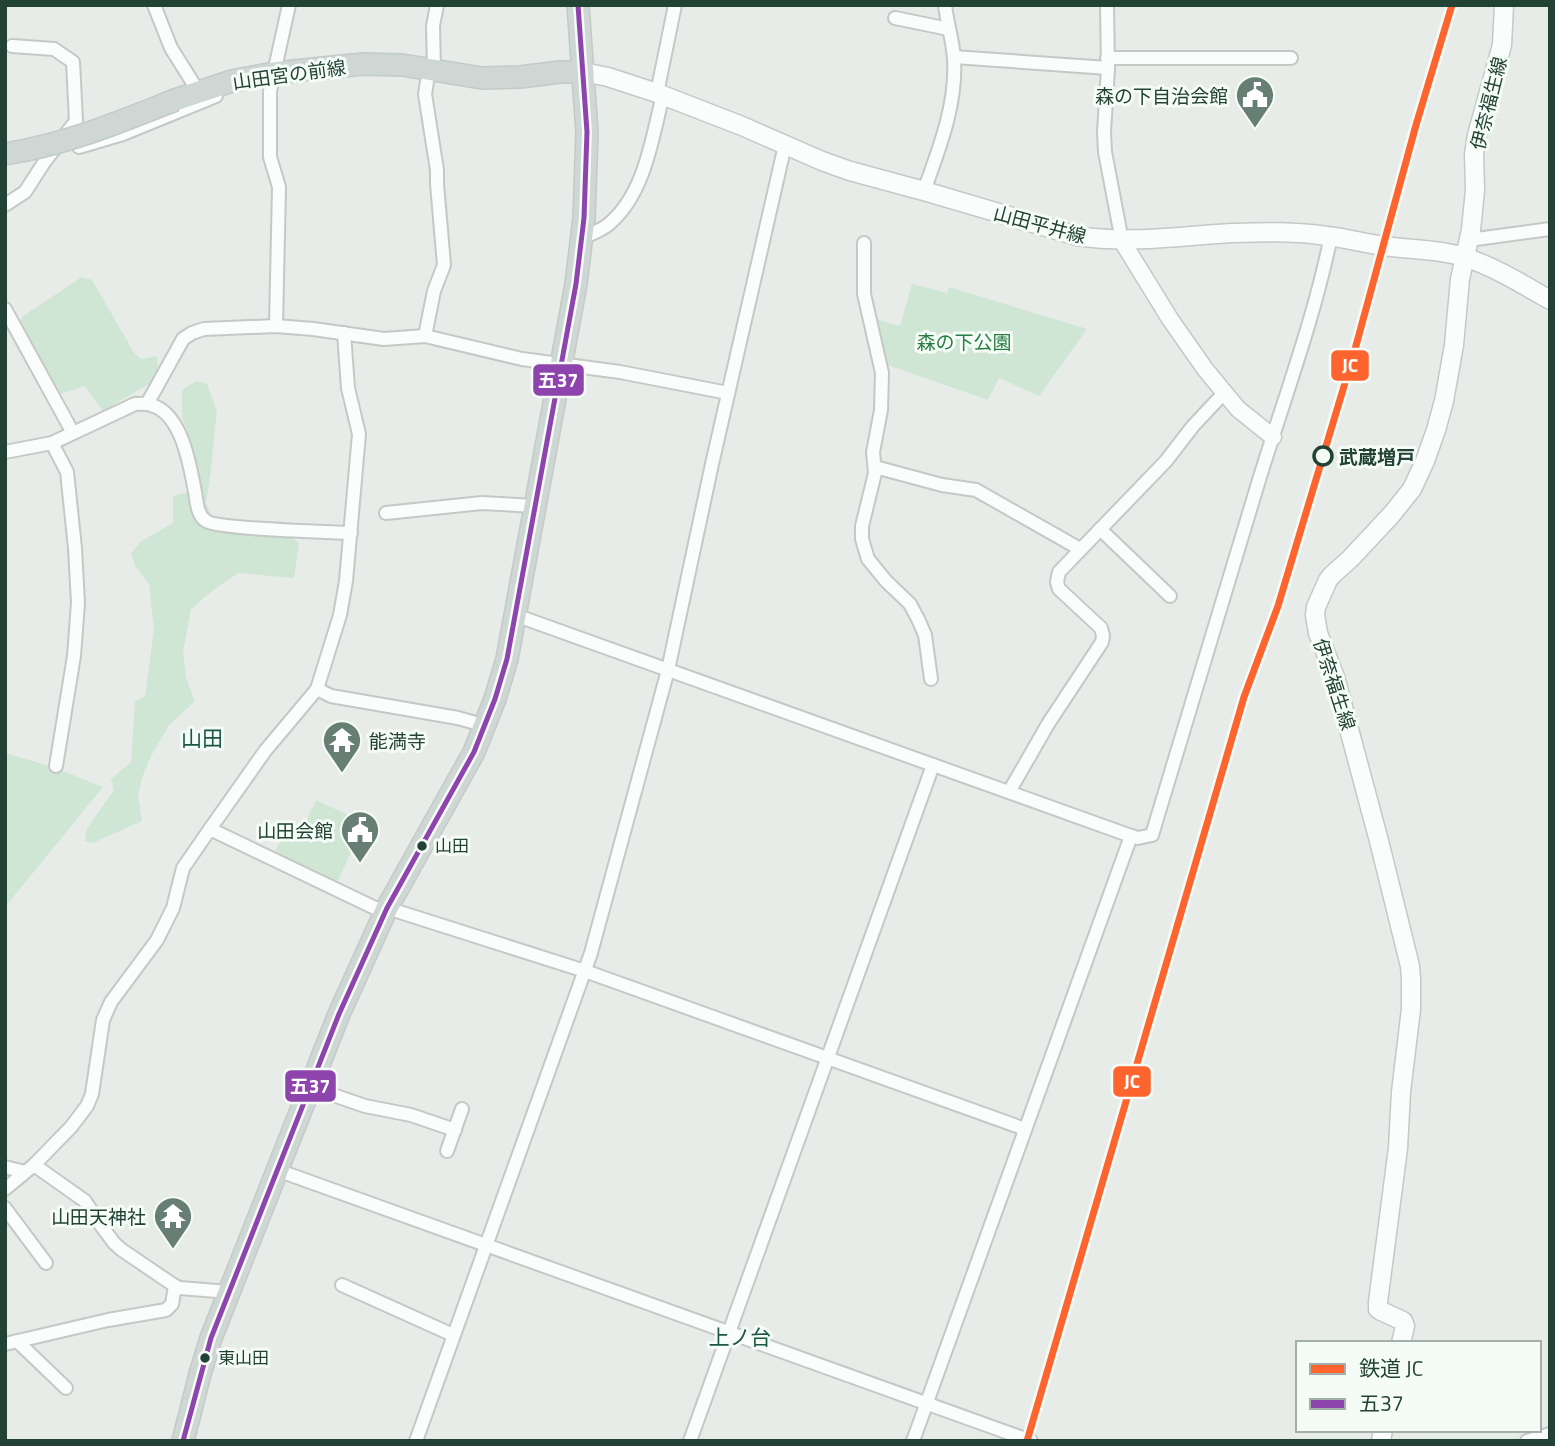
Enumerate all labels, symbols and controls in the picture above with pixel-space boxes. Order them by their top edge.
street label: 山田宮の前線 [231,52,347,96]
street label: 伊奈福生線 [1462,53,1514,153]
public building icon: 森の下自治会館 [1234,74,1276,129]
place label: 森の下自治会館 [1095,81,1228,110]
street label: 山田平井線 [990,198,1090,250]
park label: 森の下公園 [916,327,1012,356]
line badge: JC [1330,349,1370,382]
text: JC [1342,350,1358,379]
line badge: 五37 [532,363,585,397]
text: 五37 [538,365,578,394]
place label: 武蔵増戸 [1339,442,1415,471]
marker: 武蔵増戸 [1313,446,1333,466]
street label: 伊奈福生線 [1307,634,1363,734]
temple icon: 能満寺 [321,719,363,774]
district label: 山田 [181,722,223,754]
place label: 能満寺 [369,726,426,755]
public building icon: 山田会館 [339,809,381,864]
place label: 山田会館 [257,816,333,845]
place label: 山田 [435,833,469,859]
marker: 山田 [415,839,429,853]
line badge: JC [1112,1065,1152,1098]
text: JC [1124,1066,1140,1095]
line badge: 五37 [284,1069,337,1103]
text: 五37 [290,1071,330,1100]
temple icon: 山田天神社 [152,1195,194,1250]
place label: 山田天神社 [51,1202,146,1231]
district label: 上ノ台 [709,1321,772,1353]
legend [1296,1341,1541,1432]
place label: 東山田 [218,1345,269,1371]
marker: 東山田 [198,1351,212,1365]
text: 鉄道 JC [1359,1352,1423,1384]
text: 五37 [1359,1387,1404,1419]

